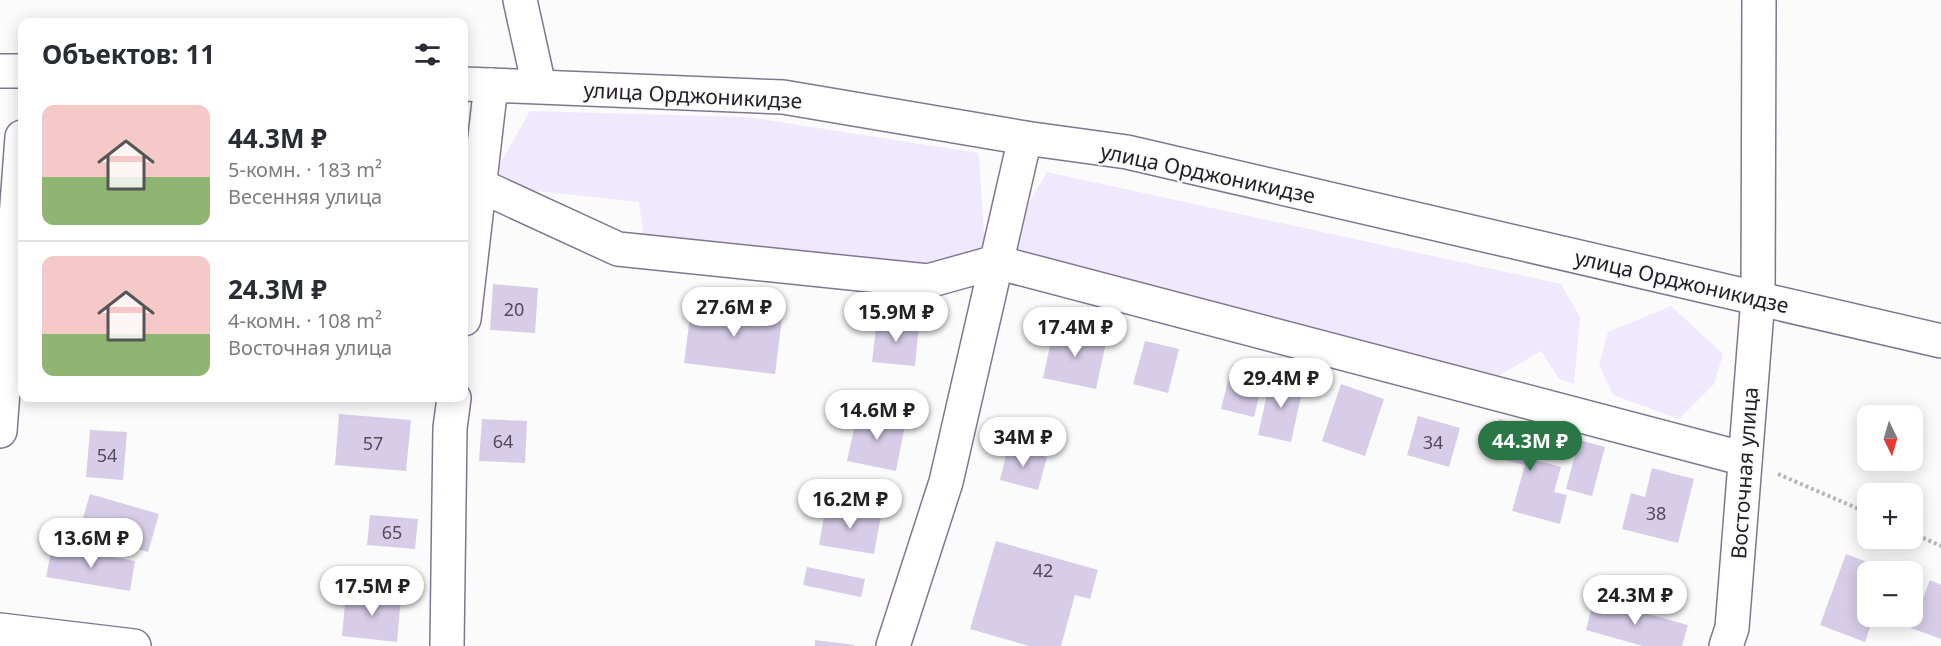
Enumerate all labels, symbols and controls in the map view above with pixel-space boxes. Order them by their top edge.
text: Объектов: 11 [42,36,215,72]
icon: filters [411,38,444,71]
street label: улица Орджоникидзе [583,75,803,115]
text: 44.3M ₽ [228,120,327,156]
icon: home [90,129,162,201]
street label: улица Орджоникидзе [1098,137,1318,209]
text: 5-комн. · 183 m² [228,156,382,183]
text: Весенняя улица [228,183,382,210]
street label: улица Орджоникидзе [1572,243,1792,319]
text: 24.3M ₽ [228,271,327,307]
icon: home [90,280,162,352]
pin: 27.6M ₽ [679,287,789,338]
pin: 15.9M ₽ [841,292,951,343]
text: 27.6M ₽ [696,293,772,320]
house number: 20 [504,297,524,321]
text: 15.9M ₽ [858,298,934,325]
text: 4-комн. · 108 m² [228,307,382,334]
pin: 17.4M ₽ [1020,307,1130,358]
text: 17.4M ₽ [1037,313,1113,340]
text: Восточная улица [228,334,392,361]
pin: 29.4M ₽ [1226,358,1336,409]
text: 29.4M ₽ [1243,364,1319,391]
street label: Восточная улица [1724,386,1764,560]
pin: 14.6M ₽ [822,390,932,441]
text: 14.6M ₽ [839,396,915,423]
north arrow [1857,405,1923,471]
map controls [1857,405,1923,627]
pin: 34M ₽ [981,417,1065,468]
pin: 44.3M ₽ [1475,421,1585,472]
text: 34M ₽ [994,423,1052,450]
text: 44.3M ₽ [1492,427,1568,454]
house number: 64 [493,429,513,453]
house number: 34 [1423,430,1443,454]
house number: 57 [363,431,383,455]
house number: 54 [97,443,117,467]
pin: 16.2M ₽ [795,479,905,530]
button: + [1857,483,1923,549]
text: 16.2M ₽ [812,485,888,512]
house number: 38 [1646,501,1666,525]
pin: 13.6M ₽ [36,518,146,569]
house number: 65 [382,520,402,544]
text: 13.6M ₽ [53,524,129,551]
house number: 42 [1033,558,1053,582]
button: − [1857,561,1923,627]
pin: 17.5M ₽ [317,566,427,617]
text: 17.5M ₽ [334,572,410,599]
pin: 24.3M ₽ [1580,575,1690,626]
text: 24.3M ₽ [1597,581,1673,608]

